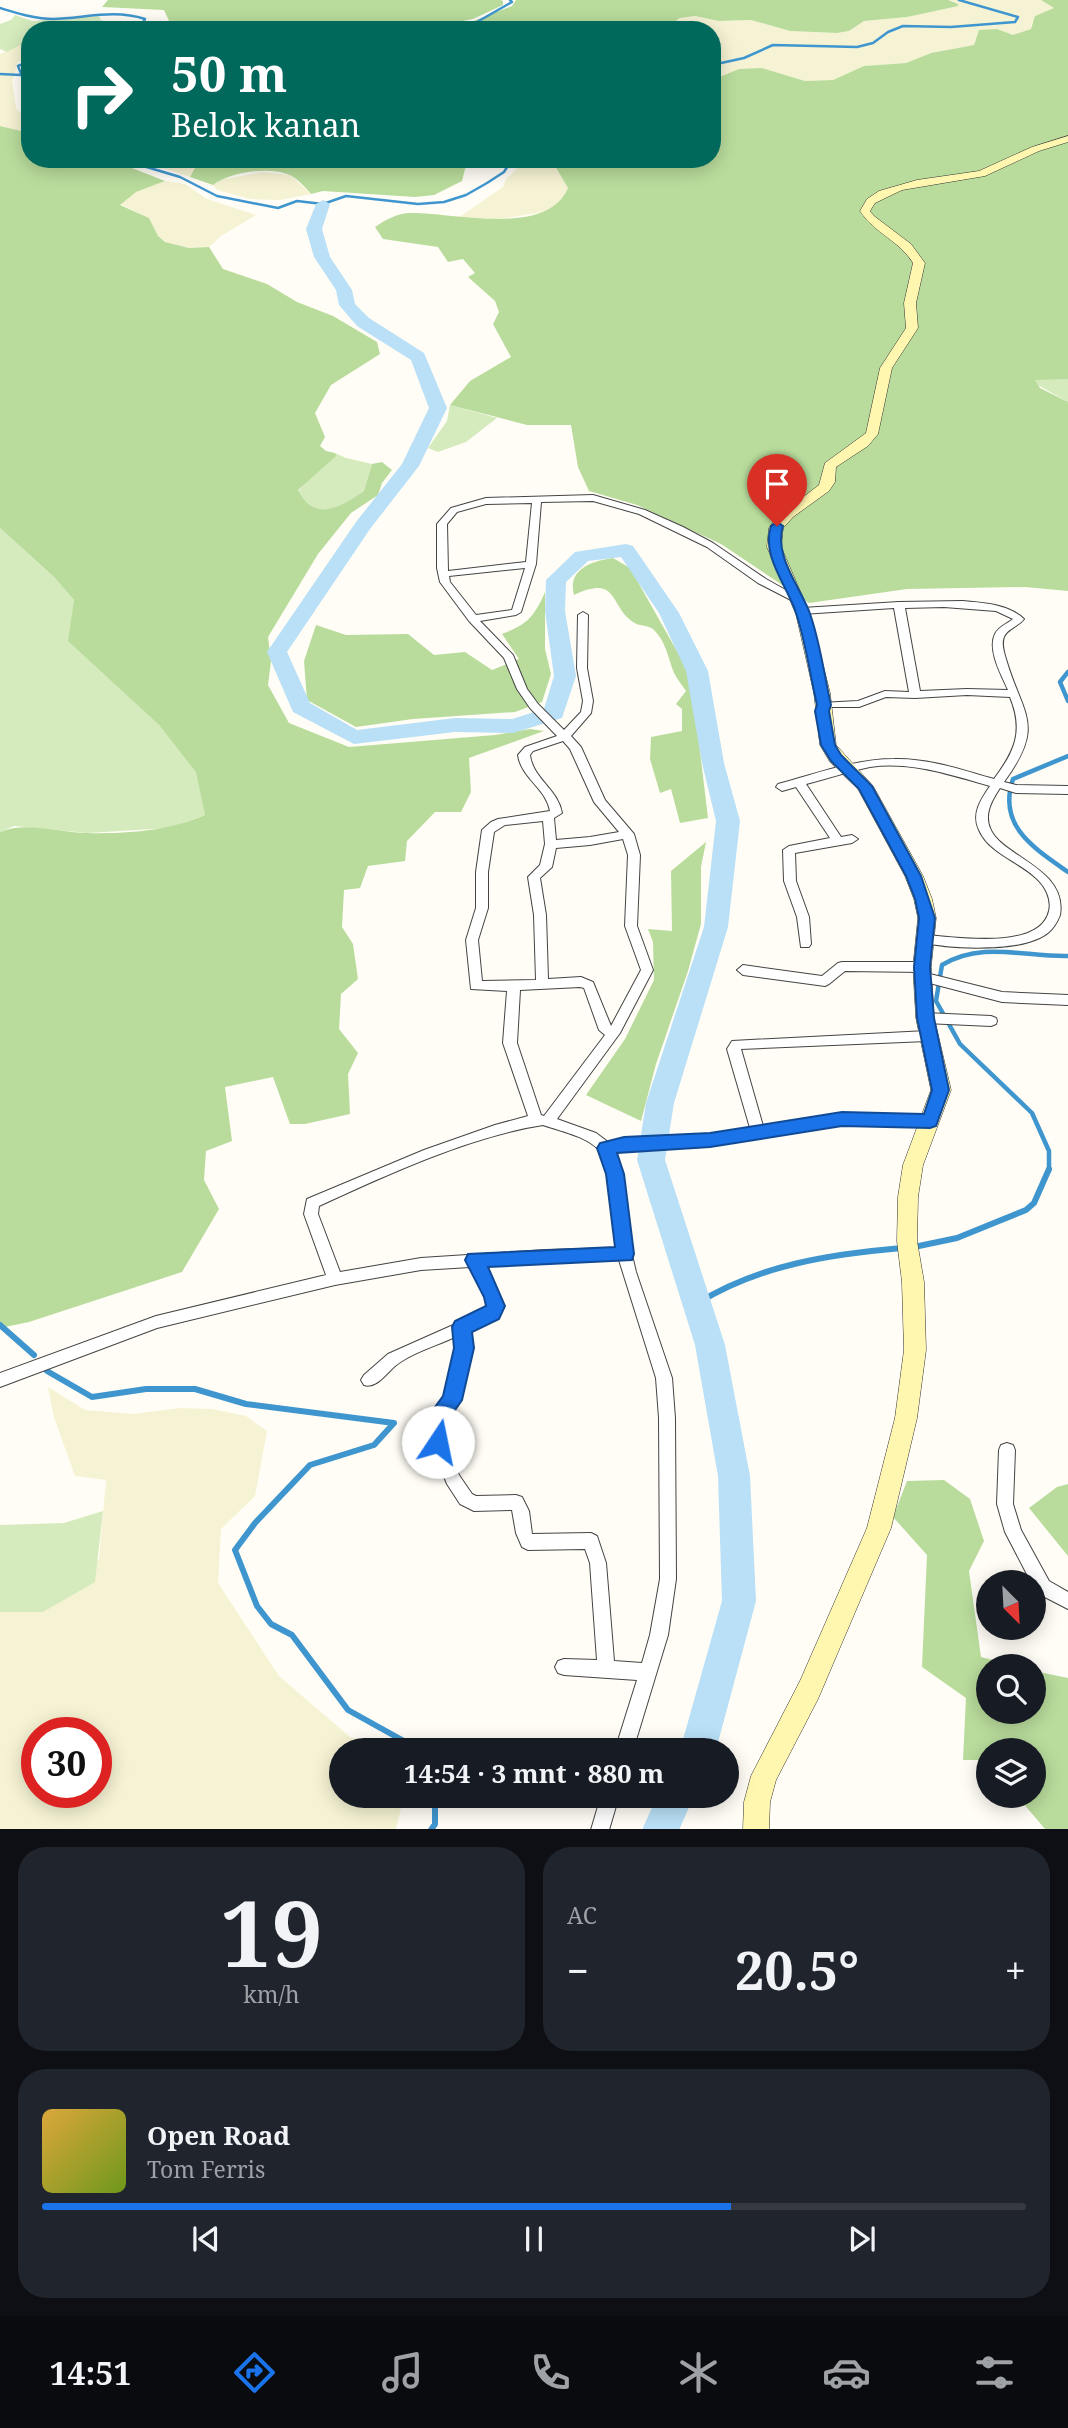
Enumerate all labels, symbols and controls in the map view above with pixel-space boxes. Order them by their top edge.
text: 50 m [171,40,287,106]
icon: right [56,49,147,140]
text: Belok kanan [171,103,361,146]
pin [747,454,807,526]
icon: arrive [758,465,796,503]
position arrow [401,1405,475,1479]
north arrow [976,1570,1046,1640]
map controls [976,1570,1046,1808]
button: search [976,1654,1046,1724]
speed limit sign: 30 [21,1717,112,1808]
button: layers [976,1738,1046,1808]
text: 14:54 · 3 mnt · 880 m [404,1755,664,1791]
text: 19 [220,1870,323,1994]
text: AC [567,1899,597,1931]
text: 20.5° [735,1934,859,2005]
text: − [567,1944,589,1996]
text: + [1005,1944,1026,1996]
text: km/h [243,1978,300,2010]
text: Open Road [147,2117,290,2153]
text: Tom Ferris [147,2153,265,2185]
icon: previous [187,2220,225,2258]
icon: pause [515,2220,553,2258]
icon: next [843,2220,881,2258]
icon: directions [230,2348,279,2397]
icon: music [378,2348,427,2397]
icon: phone [526,2348,575,2397]
icon: climate [674,2348,723,2397]
icon: car [822,2348,871,2397]
icon: filters [970,2348,1019,2397]
text: 14:51 [49,2351,131,2394]

